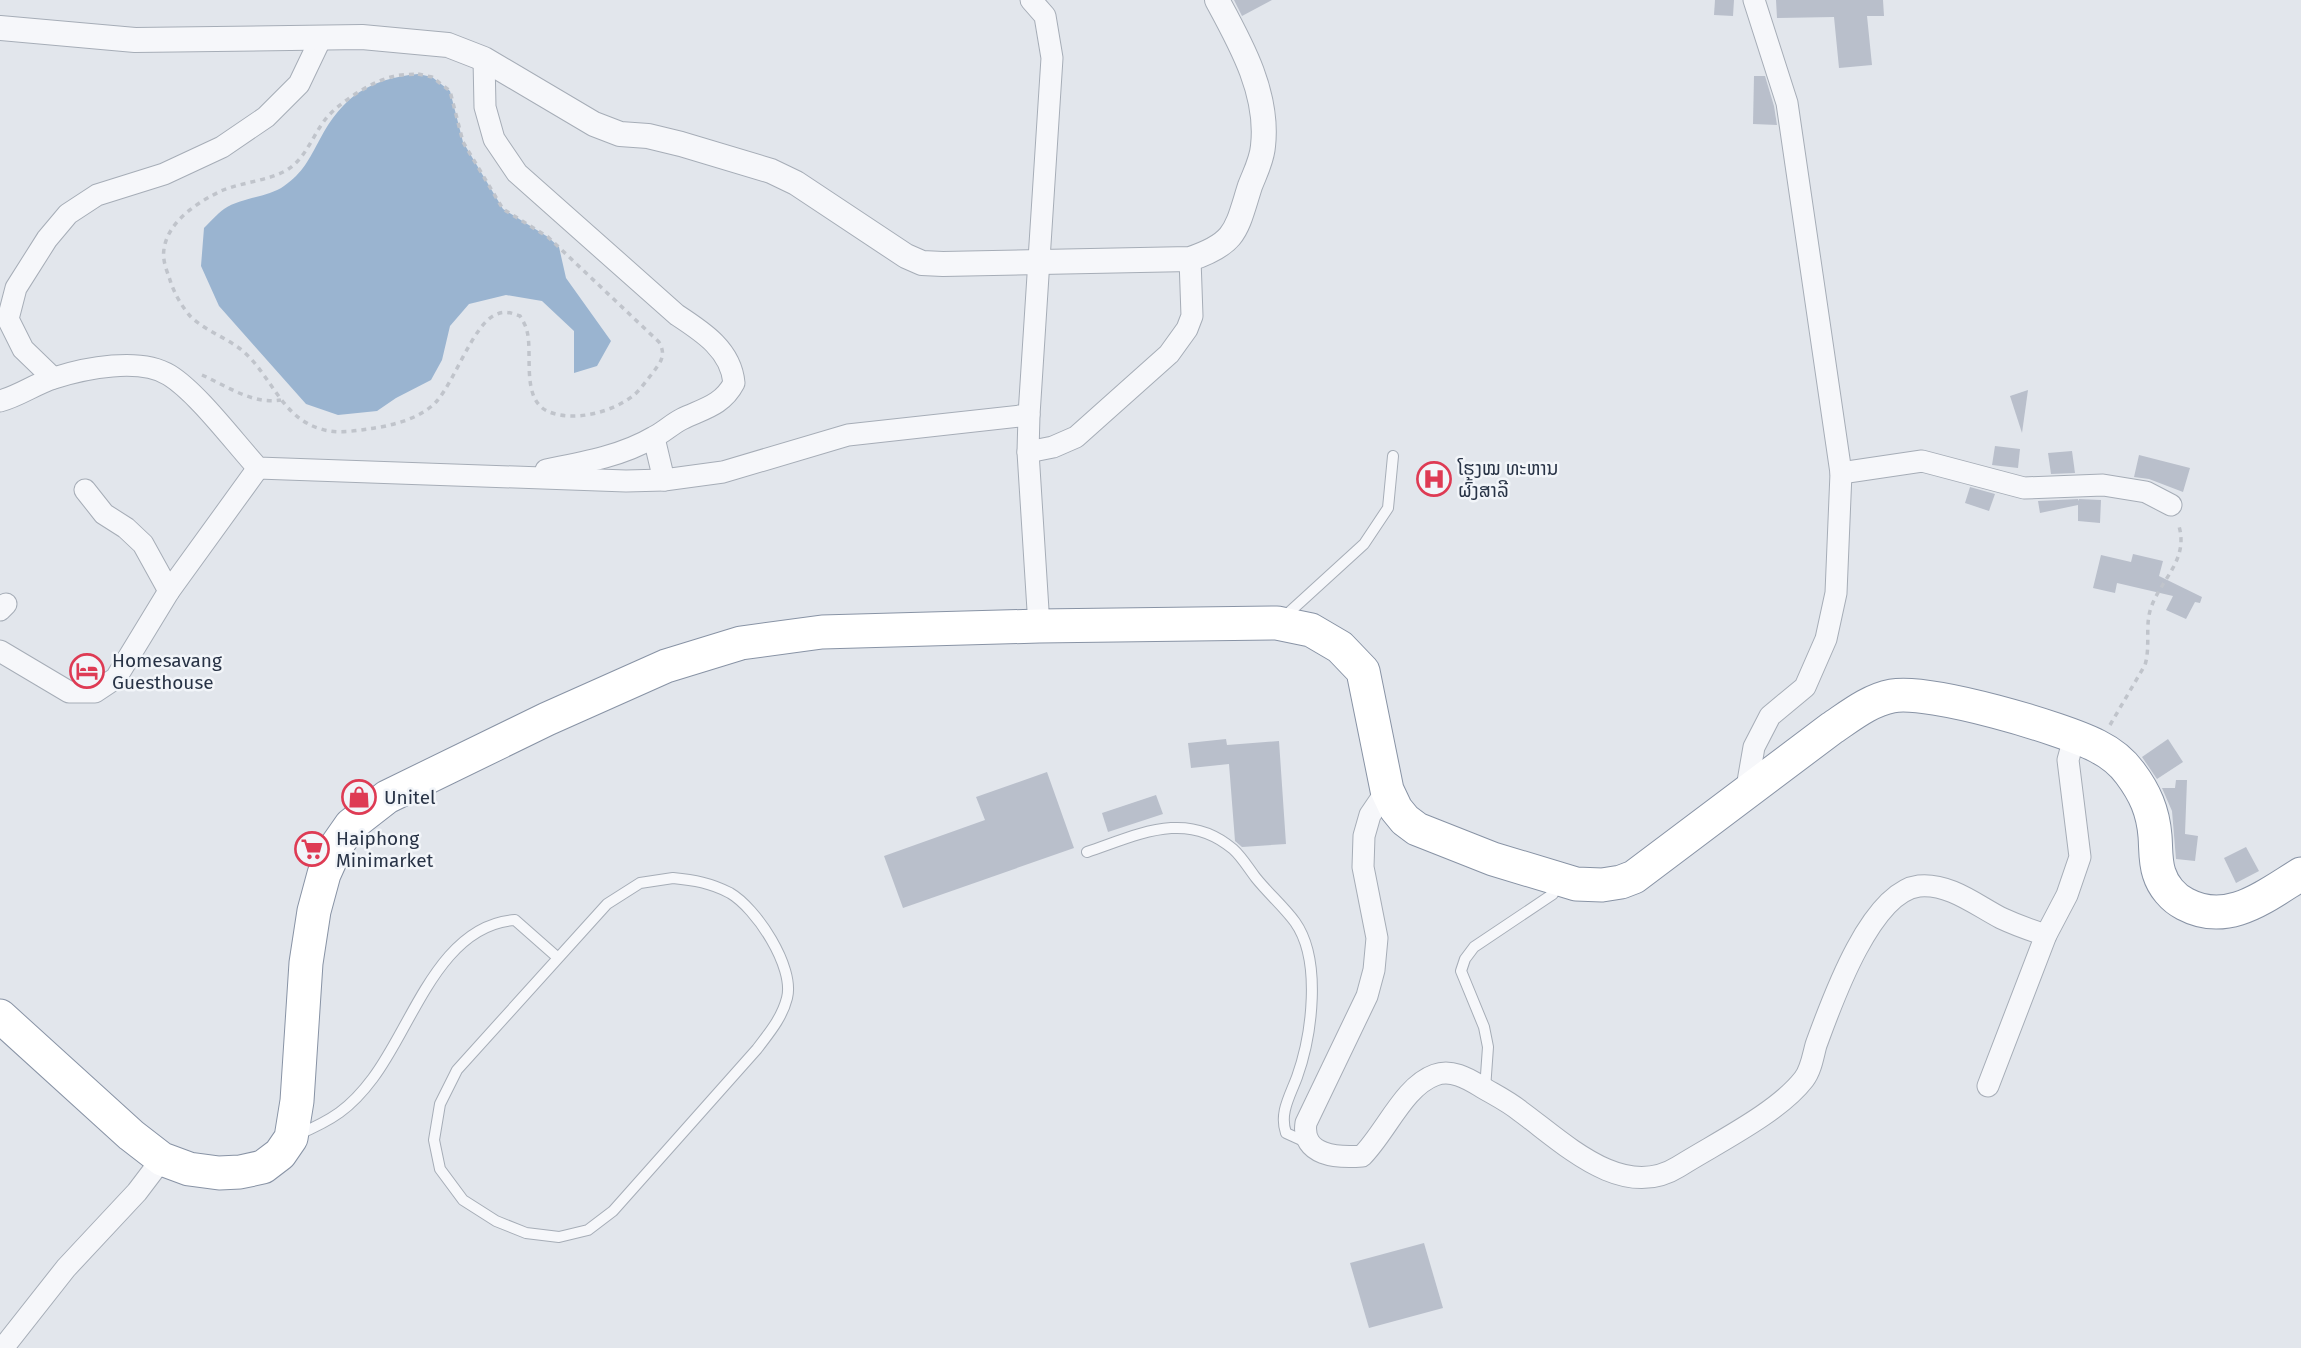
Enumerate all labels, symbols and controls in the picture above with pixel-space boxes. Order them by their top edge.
place label: ໂຮງໝ ທະຫານ ຜົ້ງສາລີ [1457,457,1558,502]
hospital icon: ໂຮງໝ ທະຫານ ຜົ້ງສາລີ [1415,460,1453,498]
place label: Homesavang Guesthouse [112,649,222,694]
hotel icon: Homesavang Guesthouse [68,652,106,690]
shop icon: Unitel [340,778,378,816]
place label: Unitel [384,786,436,809]
place label: Haiphong Minimarket [336,827,433,872]
supermarket icon: Haiphong Minimarket [293,830,331,868]

